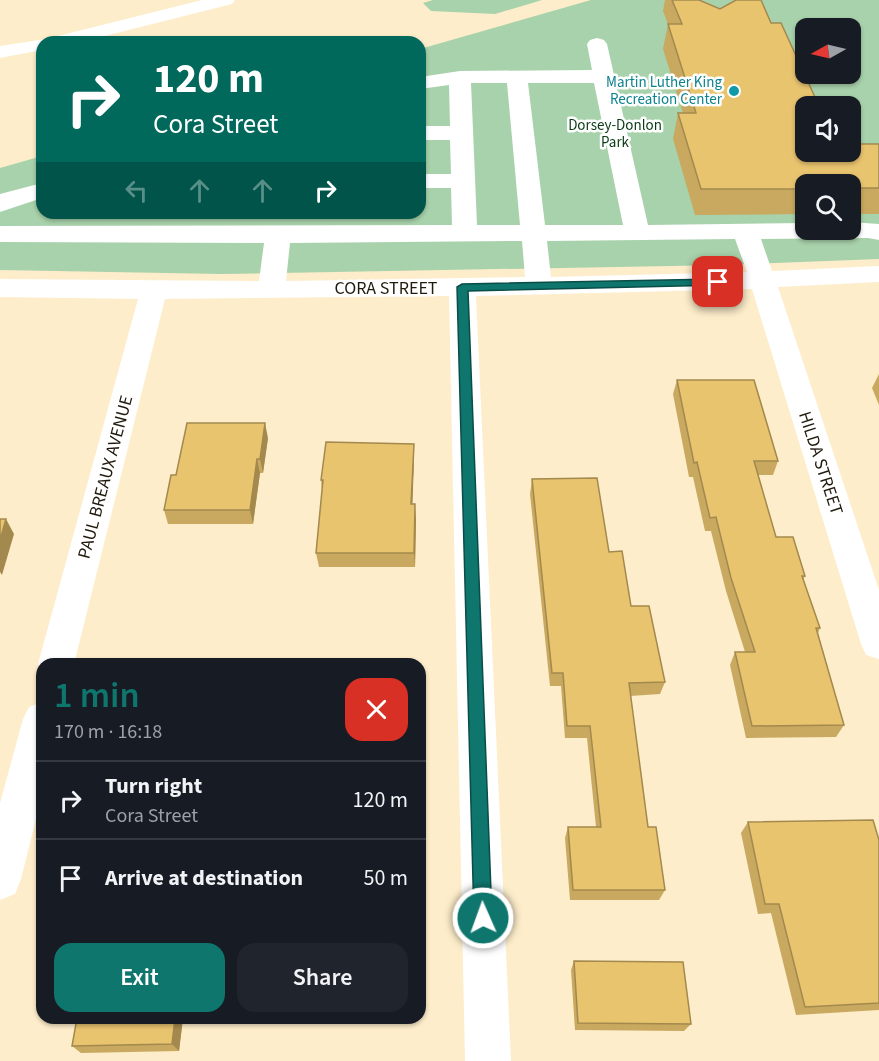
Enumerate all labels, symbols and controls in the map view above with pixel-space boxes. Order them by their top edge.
north arrow [795,18,861,84]
map controls [795,18,861,240]
text: 120 m [153,49,264,109]
icon: right [54,60,132,138]
place label: Martin Luther King Recreation Center [606,72,723,110]
marker: Martin Luther King Recreation Center [727,84,741,98]
button: sound [795,96,861,162]
text: Cora Street [153,105,278,144]
park label: Dorsey-Donlon Park [568,115,662,153]
icon: left [120,174,153,207]
icon: ahead [183,174,216,207]
icon: ahead [246,174,279,207]
icon: right [309,174,342,207]
button: search [795,174,861,240]
pin [692,256,743,307]
icon: arrive [701,265,734,298]
street label: CORA STREET [334,276,438,301]
street label: PAUL BREAUX AVENUE [72,393,139,561]
street label: HILDA STREET [792,408,849,518]
text: 1 min [54,670,140,721]
button: close [345,678,408,741]
text: 170 m · 16:18 [54,718,162,746]
text: Turn right [105,770,202,802]
icon: right [54,784,87,817]
text: 120 m [353,784,408,816]
text: Cora Street [105,802,198,830]
icon: arrive [54,862,87,895]
text: Arrive at destination [105,862,303,894]
text: 50 m [363,862,408,894]
position arrow [451,886,515,950]
button: Exit [54,943,225,1012]
button: Share [237,943,408,1012]

